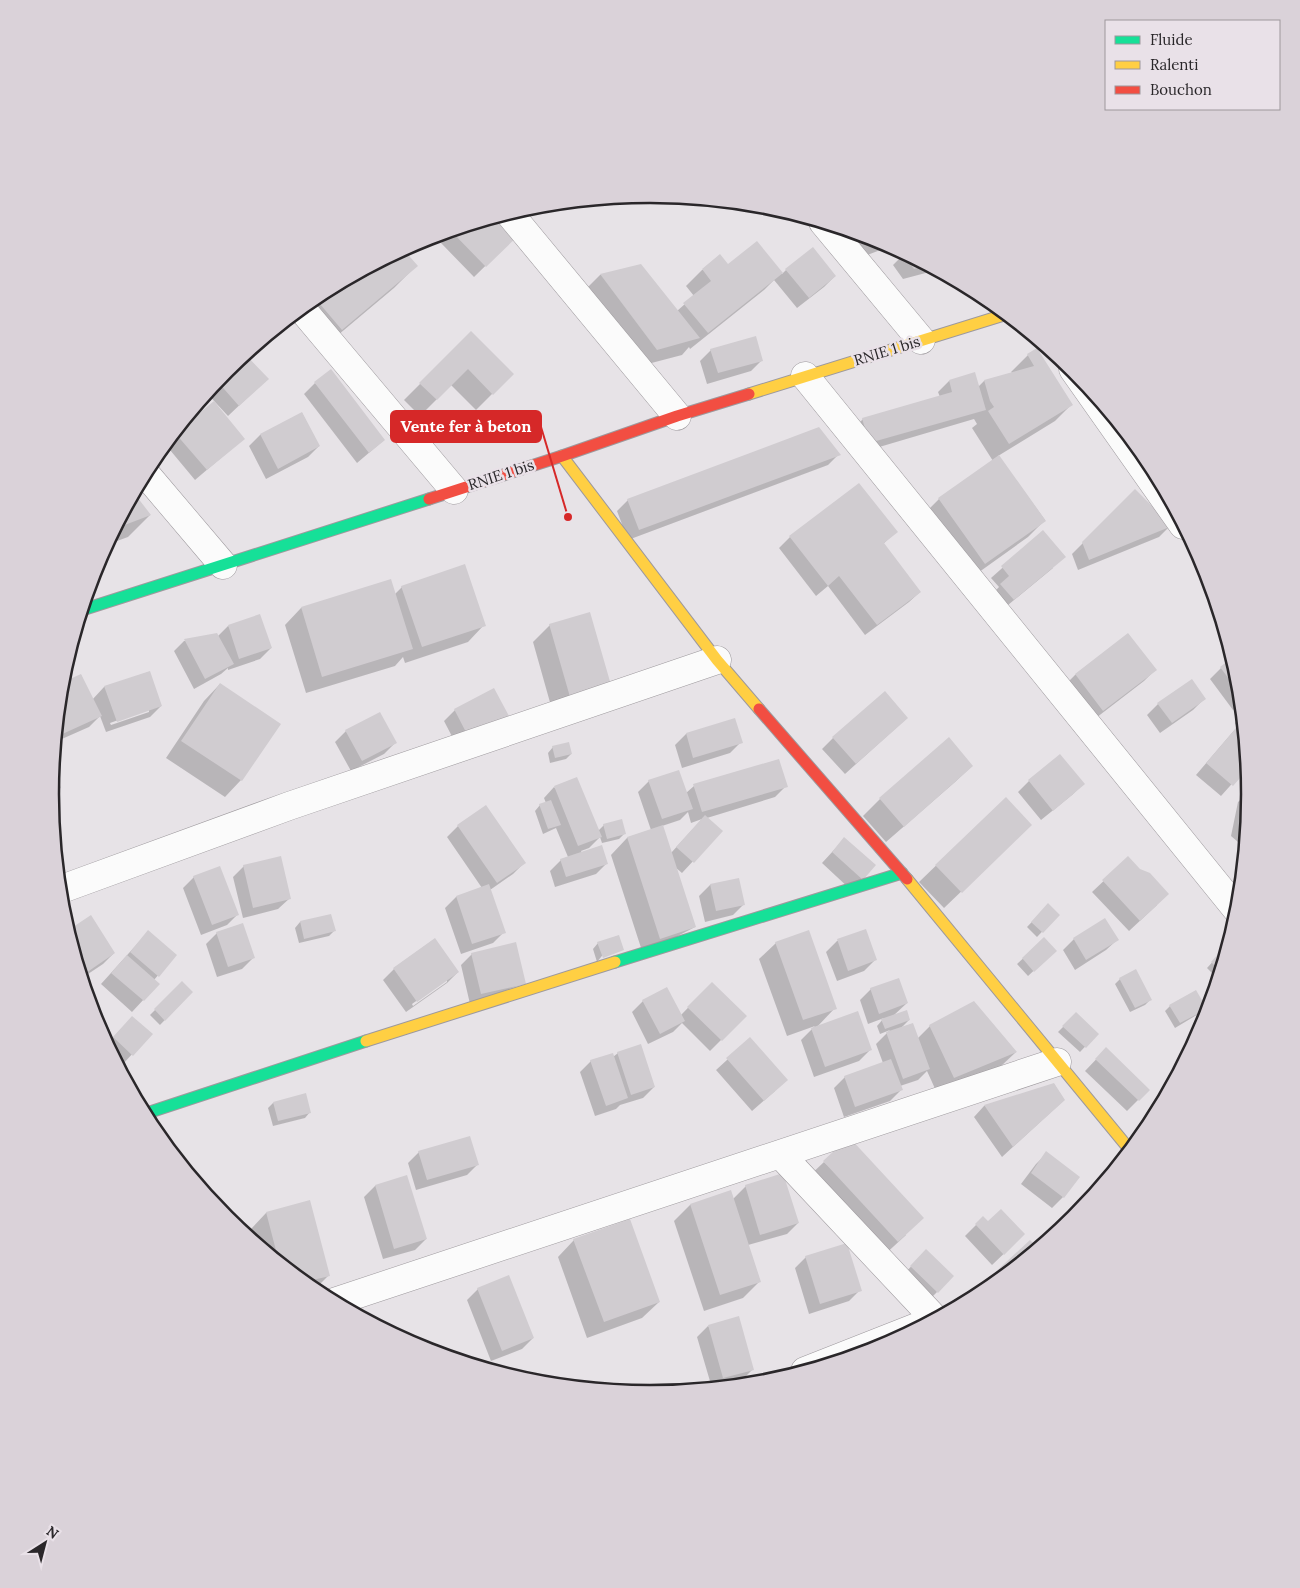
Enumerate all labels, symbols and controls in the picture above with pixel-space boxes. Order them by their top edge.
legend [1105,20,1280,110]
text: Fluide [1150,30,1193,49]
text: Ralenti [1150,55,1198,74]
text: Bouchon [1150,80,1212,99]
street label: RNIE 1 bis [851,331,922,370]
callout: Vente fer à beton [391,411,541,442]
text: Vente fer à beton [401,416,531,436]
street label: RNIE 1 bis [465,455,536,494]
north arrow [20,1518,70,1568]
text: N [43,1522,62,1543]

